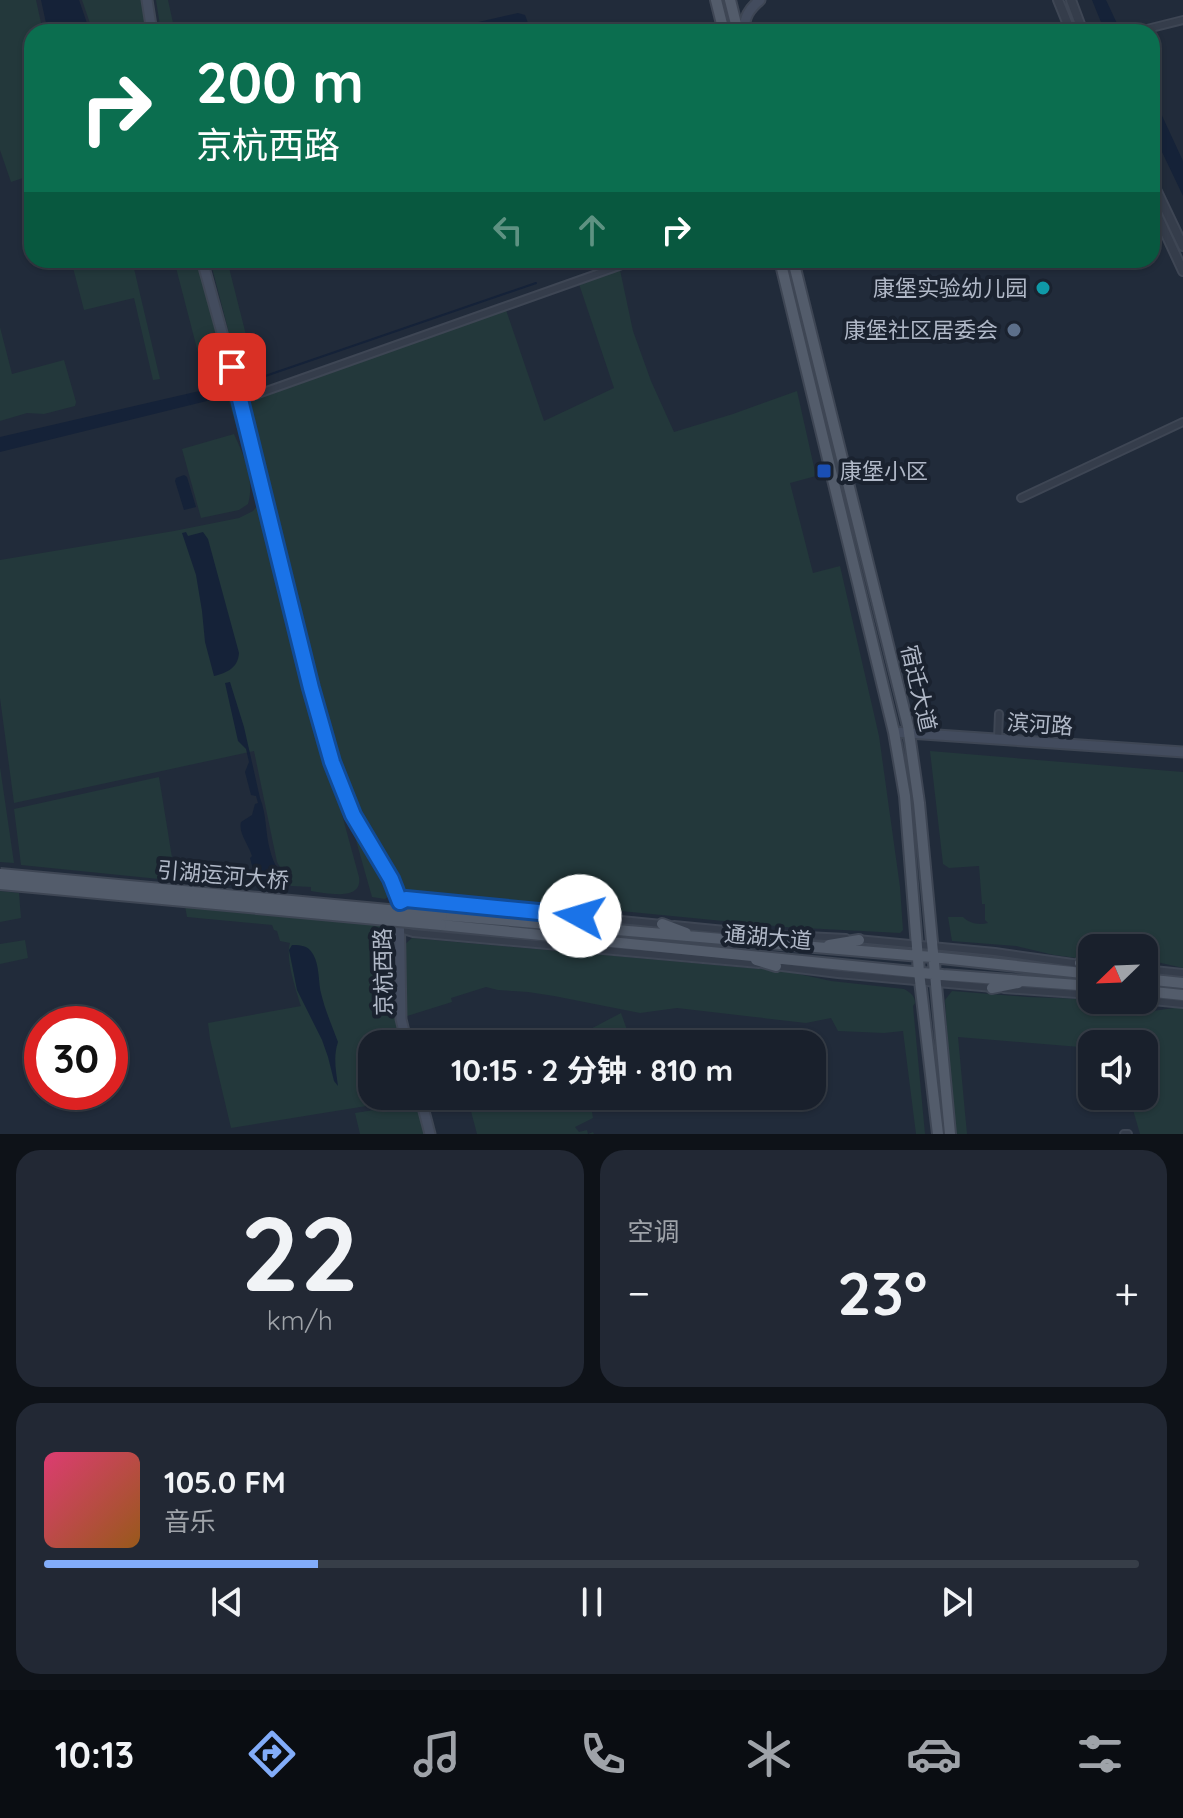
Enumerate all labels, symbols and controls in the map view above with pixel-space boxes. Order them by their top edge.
text: 200 m [196,47,364,117]
icon: right [64,56,168,160]
text: 京杭西路 [196,122,340,167]
icon: left [486,208,530,252]
icon: ahead [570,208,614,252]
icon: right [654,208,698,252]
place label: 康堡实验幼儿园 [873,274,1027,302]
marker: 康堡实验幼儿园 [1034,279,1052,297]
place label: 康堡社区居委会 [844,316,998,344]
marker: 康堡社区居委会 [1005,321,1023,339]
pin [198,333,266,401]
icon: arrive [210,345,254,389]
place label: 康堡小区 [840,457,928,485]
marker: 康堡小区 [815,462,833,480]
street label: 宿迁大道 [895,642,943,734]
street label: 滨河路 [1006,708,1074,740]
street label: 引湖运河大桥 [156,855,290,895]
position arrow [538,874,622,958]
street label: 通湖大道 [723,919,813,955]
street label: 京杭西路 [368,928,398,1016]
north arrow [1078,934,1158,1014]
map controls [1078,934,1158,1110]
speed limit sign: 30 [24,1006,128,1110]
button: sound [1078,1030,1158,1110]
text: 10:15 · 2 分钟 · 810 m [451,1051,733,1089]
text: 22 [241,1187,359,1317]
text: 空调 [628,1215,680,1248]
text: 23° [837,1255,927,1330]
text: − [628,1265,650,1320]
text: + [1114,1265,1139,1320]
text: km/h [267,1304,333,1337]
text: 105.0 FM [164,1463,286,1501]
text: 音乐 [164,1505,216,1538]
icon: previous [205,1580,249,1624]
icon: pause [570,1580,614,1624]
icon: next [935,1580,979,1624]
icon: directions [244,1726,300,1782]
icon: music [409,1726,465,1782]
icon: phone [575,1726,631,1782]
icon: climate [741,1726,797,1782]
icon: car [906,1726,962,1782]
icon: filters [1072,1726,1128,1782]
text: 10:13 [55,1732,134,1777]

